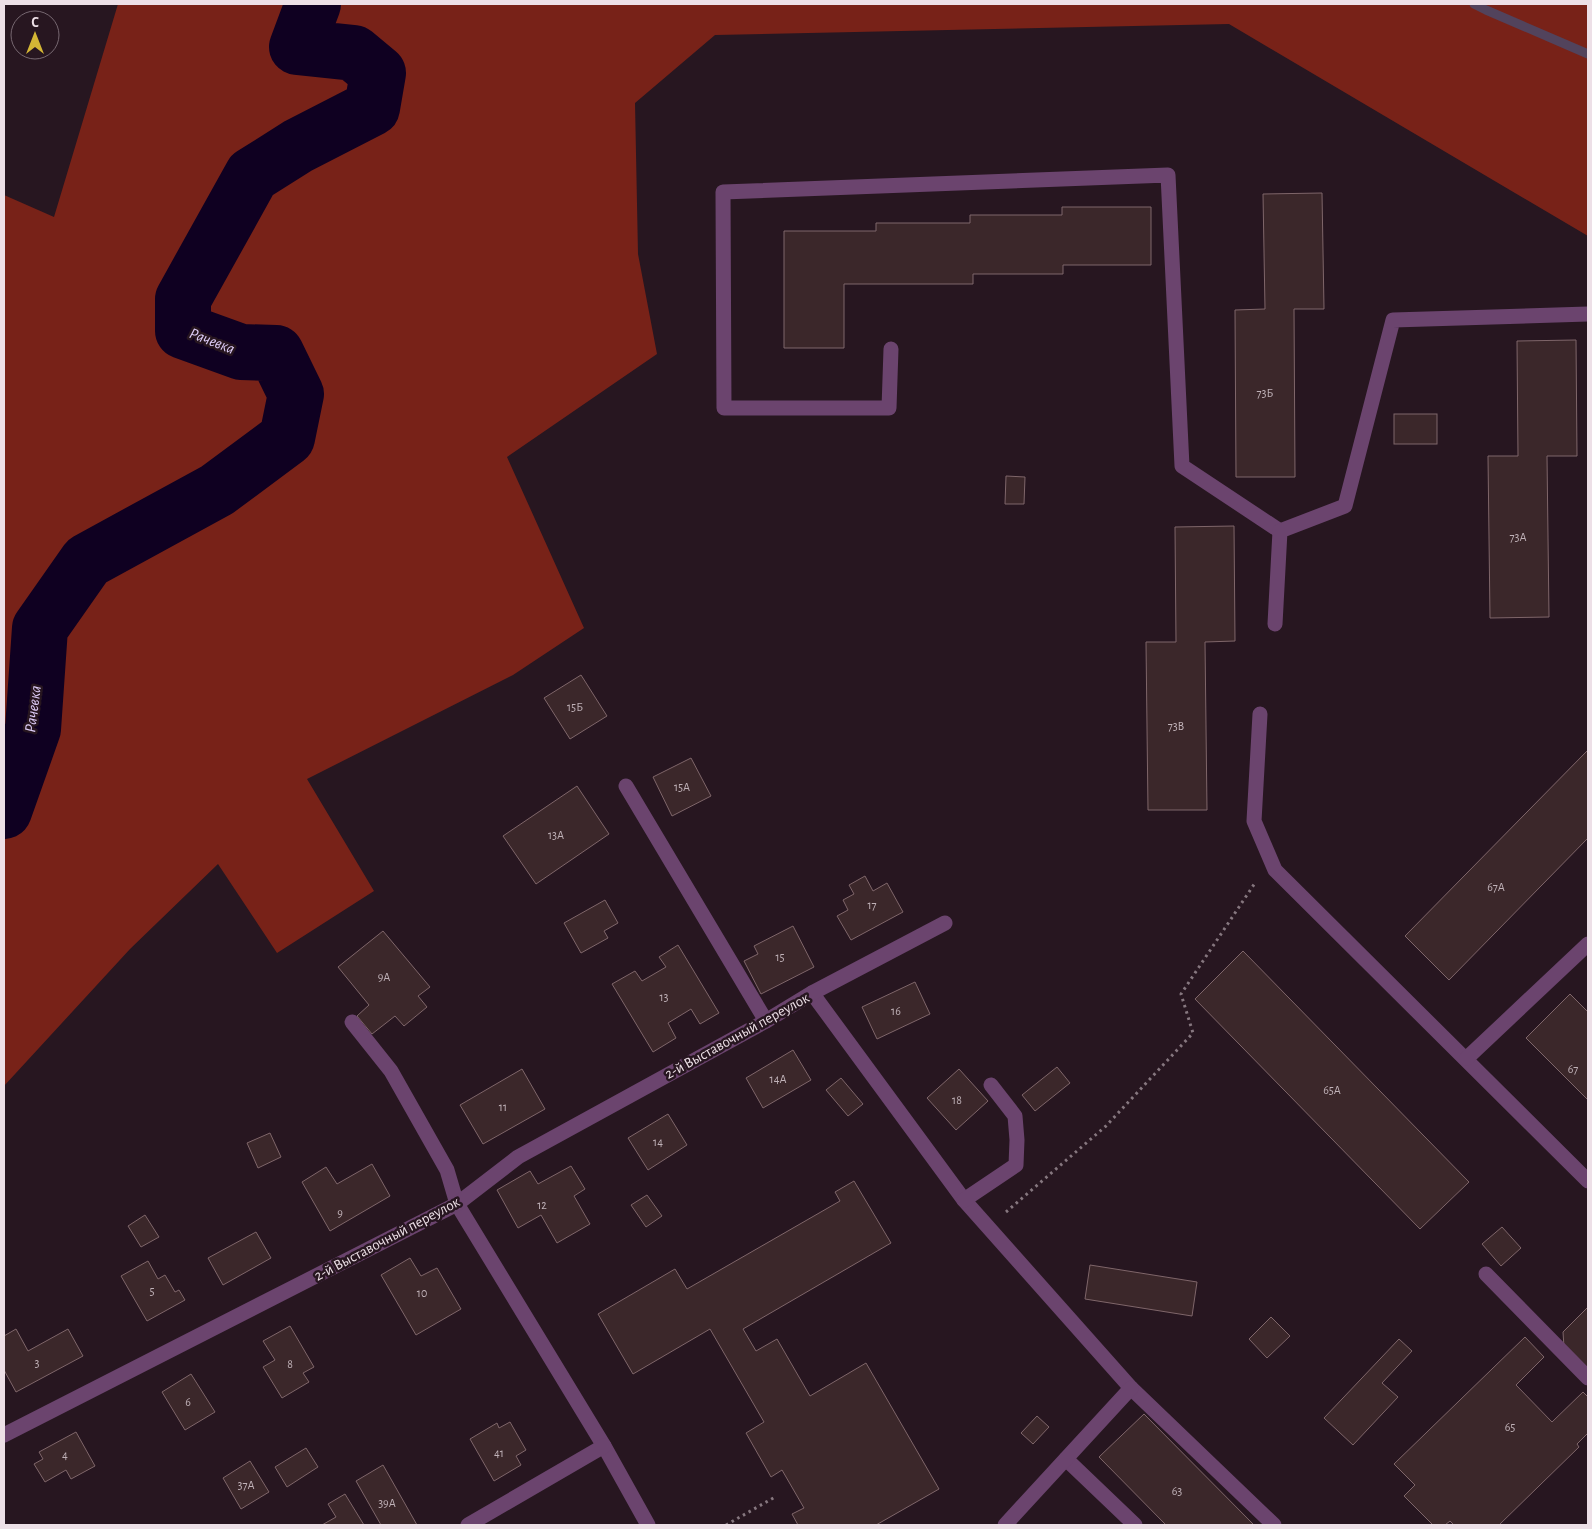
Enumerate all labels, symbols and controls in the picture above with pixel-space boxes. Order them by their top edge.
north arrow [10,10,60,60]
text: С [31,16,39,30]
water label: Рачевка [187,325,237,357]
house number: 73Б [1257,387,1274,399]
house number: 73А [1509,531,1527,543]
water label: Рачевка [22,684,44,733]
house number: 15Б [567,701,583,713]
house number: 73В [1168,720,1185,732]
house number: 15А [674,781,690,793]
house number: 13А [548,829,564,841]
house number: 67А [1487,881,1505,893]
house number: 17 [867,899,877,911]
house number: 15 [775,951,785,963]
house number: 9А [378,971,390,983]
street label: 2-й Выставочный переулок [662,990,812,1082]
house number: 13 [659,991,669,1003]
house number: 16 [891,1005,901,1017]
house number: 67 [1568,1063,1578,1075]
house number: 14А [770,1073,786,1085]
house number: 65А [1323,1084,1341,1096]
house number: 18 [952,1094,962,1106]
house number: 11 [499,1101,507,1113]
house number: 14 [653,1136,663,1148]
street label: 2-й Выставочный переулок [312,1194,462,1284]
house number: 12 [537,1199,547,1211]
house number: 9 [337,1207,343,1219]
house number: 5 [149,1285,155,1297]
house number: 10 [417,1287,427,1299]
house number: 3 [35,1357,40,1369]
house number: 8 [287,1358,293,1370]
house number: 6 [185,1396,191,1408]
house number: 65 [1505,1421,1515,1433]
house number: 41 [494,1447,504,1459]
house number: 4 [62,1449,68,1461]
house number: 37А [237,1479,255,1491]
house number: 63 [1172,1485,1182,1497]
house number: 39А [378,1497,396,1509]

